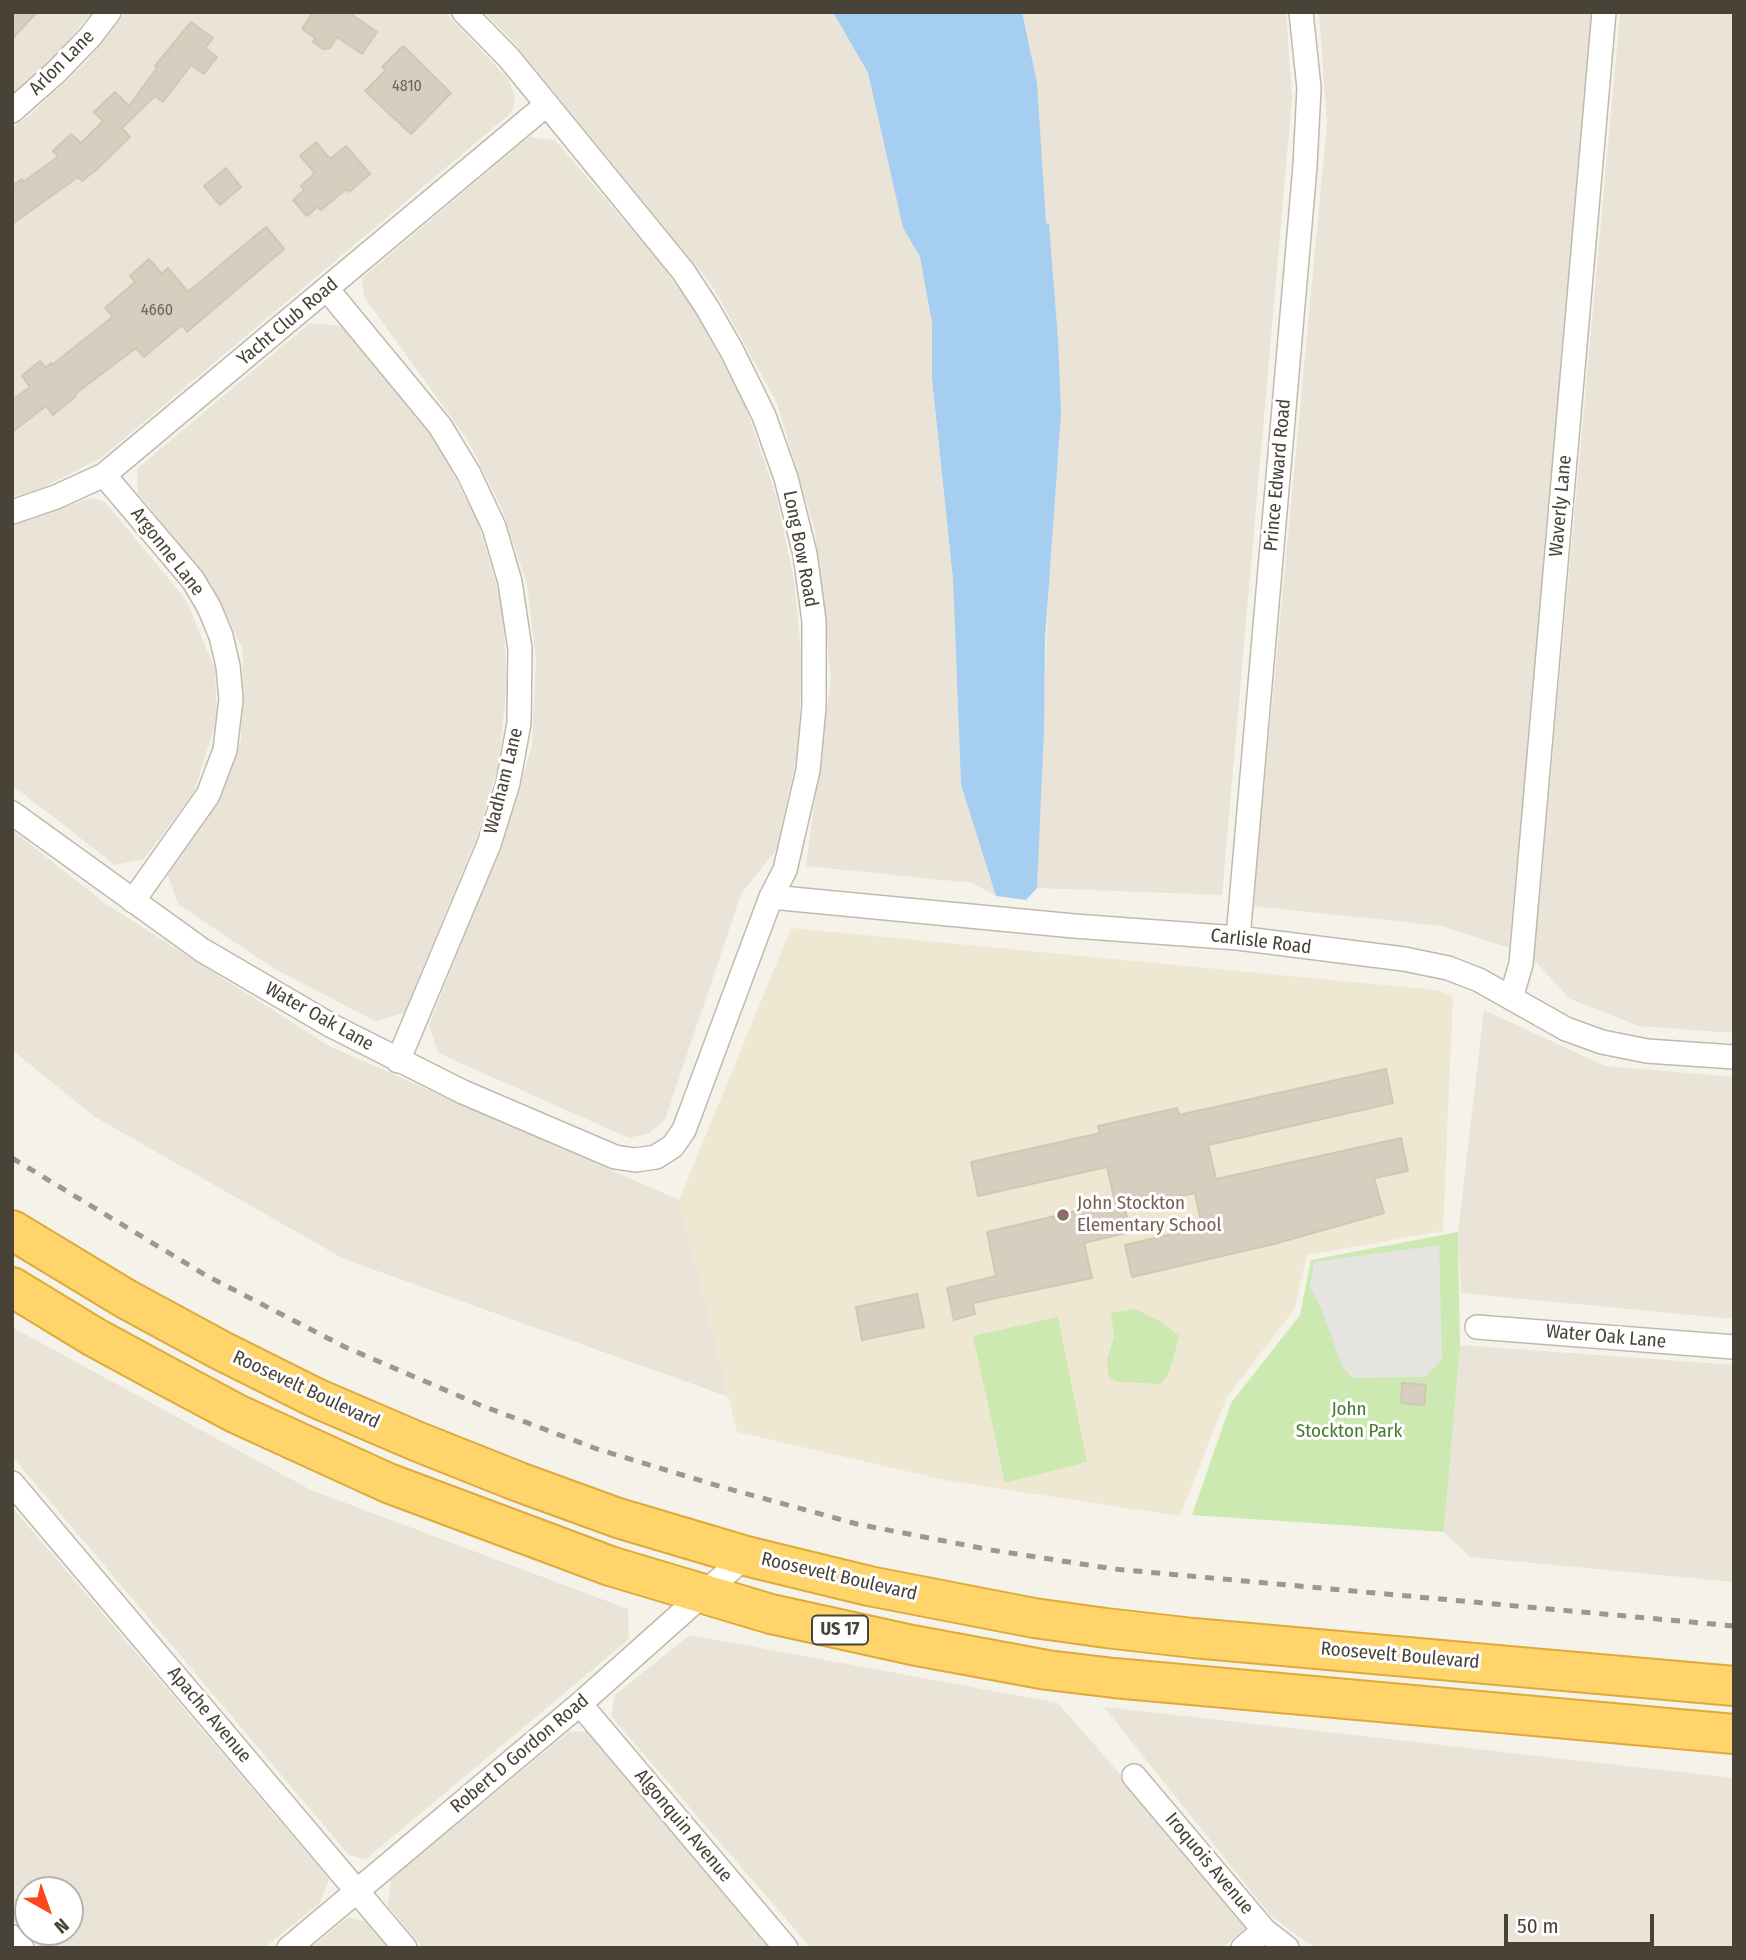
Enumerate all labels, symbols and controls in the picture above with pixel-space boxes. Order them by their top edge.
street label: Arlon Lane [25,26,99,100]
house number: 4810 [392,77,422,97]
street label: Yacht Club Road [233,273,343,371]
house number: 4660 [141,301,173,321]
street label: Prince Edward Road [1260,398,1296,552]
street label: Waverly Lane [1545,454,1577,558]
street label: Long Bow Road [778,489,822,609]
street label: Argonne Lane [125,503,209,601]
street label: Wadham Lane [480,726,528,836]
street label: Carlisle Road [1209,925,1313,959]
street label: Water Oak Lane [261,978,377,1056]
place label: John Stockton Elementary School [1077,1193,1222,1237]
marker: John Stockton Elementary School [1055,1207,1071,1223]
street label: Water Oak Lane [1545,1320,1667,1354]
street label: Roosevelt Boulevard [229,1346,383,1434]
park label: John Stockton Park [1296,1399,1402,1443]
street label: Roosevelt Boulevard [759,1548,919,1606]
road number: US 17 [812,1616,868,1644]
street label: Roosevelt Boulevard [1320,1638,1480,1674]
street label: Apache Avenue [162,1662,256,1768]
street label: Robert D Gordon Road [446,1690,594,1818]
street label: Algonquin Avenue [629,1765,737,1887]
street label: Iroquois Avenue [1160,1809,1258,1919]
north arrow [14,1876,84,1946]
scale bar [1508,1900,1658,1944]
text: N [50,1913,73,1938]
text: 50 m [1517,1913,1559,1939]

